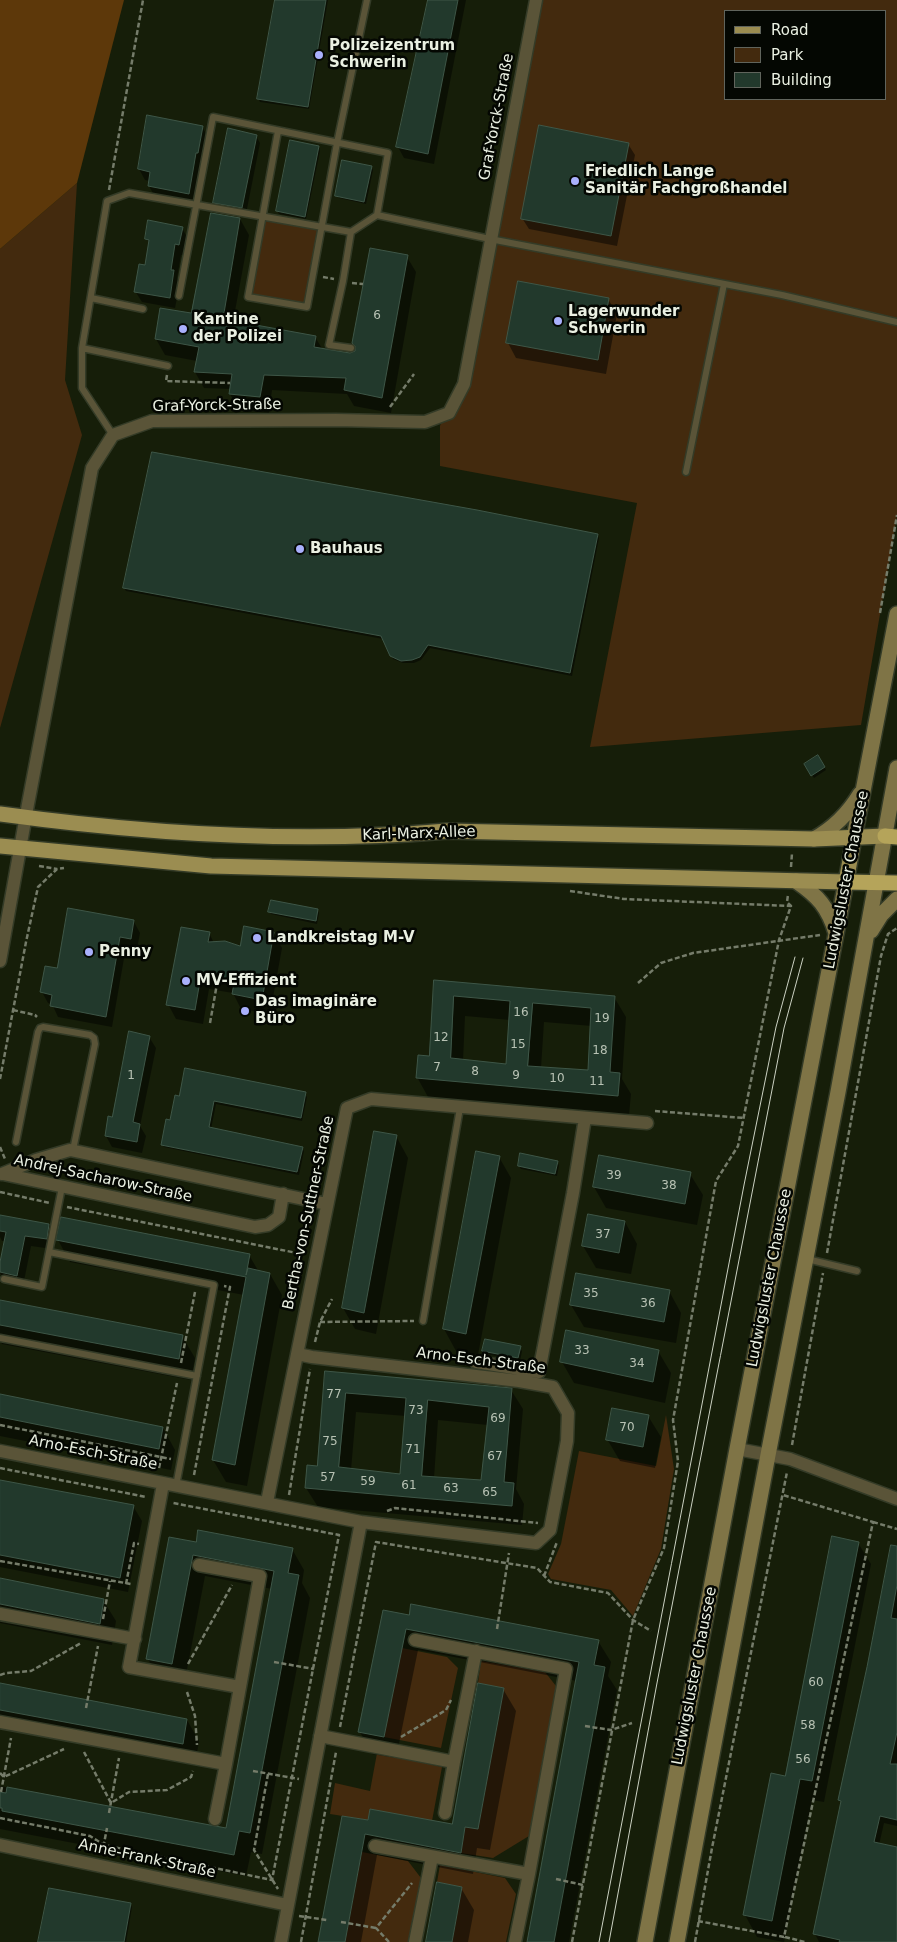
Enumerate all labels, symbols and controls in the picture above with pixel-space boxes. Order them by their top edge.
legend [724,10,887,100]
text: Road [771,21,809,39]
place label: Polizeizentrum Schwerin [329,37,455,72]
text: Park [771,46,803,64]
marker: Polizeizentrum Schwerin [313,49,325,61]
street label: Graf-Yorck-Straße [476,52,518,182]
text: Building [771,71,832,89]
place label: Friedlich Lange Sanitär Fachgroßhandel [585,163,787,198]
marker: Friedlich Lange Sanitär Fachgroßhandel [569,175,581,187]
place label: Lagerwunder Schwerin [568,303,680,338]
house number: 6 [373,309,381,323]
place label: Kantine der Polizei [193,311,282,346]
marker: Lagerwunder Schwerin [552,315,564,327]
marker: Kantine der Polizei [177,323,189,335]
street label: Graf-Yorck-Straße [152,396,282,416]
place label: Bauhaus [310,540,383,558]
marker: Bauhaus [294,543,306,555]
street label: Ludwigsluster Chaussee [821,789,873,971]
street label: Karl-Marx-Allee [362,823,476,845]
place label: Landkreistag M-V [267,929,415,947]
marker: Landkreistag M-V [251,932,263,944]
place label: Penny [99,943,151,961]
marker: Penny [83,946,95,958]
place label: MV-Effizient [196,972,297,990]
marker: MV-Effizient [180,975,192,987]
place label: Das imaginäre Büro [255,993,377,1028]
marker: Das imaginäre Büro [239,1005,251,1017]
house number: 16 [513,1006,529,1020]
house number: 19 [594,1012,610,1026]
house number: 12 [433,1031,449,1045]
house number: 15 [510,1038,526,1052]
house number: 18 [592,1044,608,1058]
house number: 7 [433,1061,441,1075]
house number: 8 [471,1065,479,1079]
house number: 1 [127,1069,135,1083]
house number: 9 [512,1069,520,1083]
house number: 10 [549,1072,565,1086]
house number: 11 [589,1075,605,1089]
street label: Bertha-von-Suttner-Straße [280,1114,338,1312]
street label: Andrej-Sacharow-Straße [12,1151,194,1207]
house number: 39 [606,1169,622,1183]
house number: 38 [661,1179,677,1193]
street label: Ludwigsluster Chaussee [744,1187,796,1369]
house number: 37 [595,1228,611,1242]
house number: 35 [583,1287,599,1301]
house number: 36 [640,1297,656,1311]
street label: Arno-Esch-Straße [415,1344,547,1378]
house number: 33 [574,1344,590,1358]
house number: 34 [629,1357,645,1371]
house number: 77 [326,1388,342,1402]
house number: 73 [408,1404,424,1418]
house number: 69 [490,1412,506,1426]
house number: 70 [619,1421,635,1435]
street label: Arno-Esch-Straße [27,1432,159,1474]
house number: 75 [322,1435,338,1449]
house number: 71 [405,1443,421,1457]
house number: 67 [487,1450,503,1464]
house number: 57 [320,1471,336,1485]
house number: 59 [360,1475,376,1489]
house number: 61 [401,1479,417,1493]
house number: 63 [443,1482,459,1496]
house number: 65 [482,1486,498,1500]
street label: Ludwigsluster Chaussee [669,1585,721,1767]
house number: 60 [808,1676,824,1690]
house number: 58 [800,1719,816,1733]
house number: 56 [795,1753,811,1767]
street label: Anne-Frank-Straße [77,1836,217,1882]

